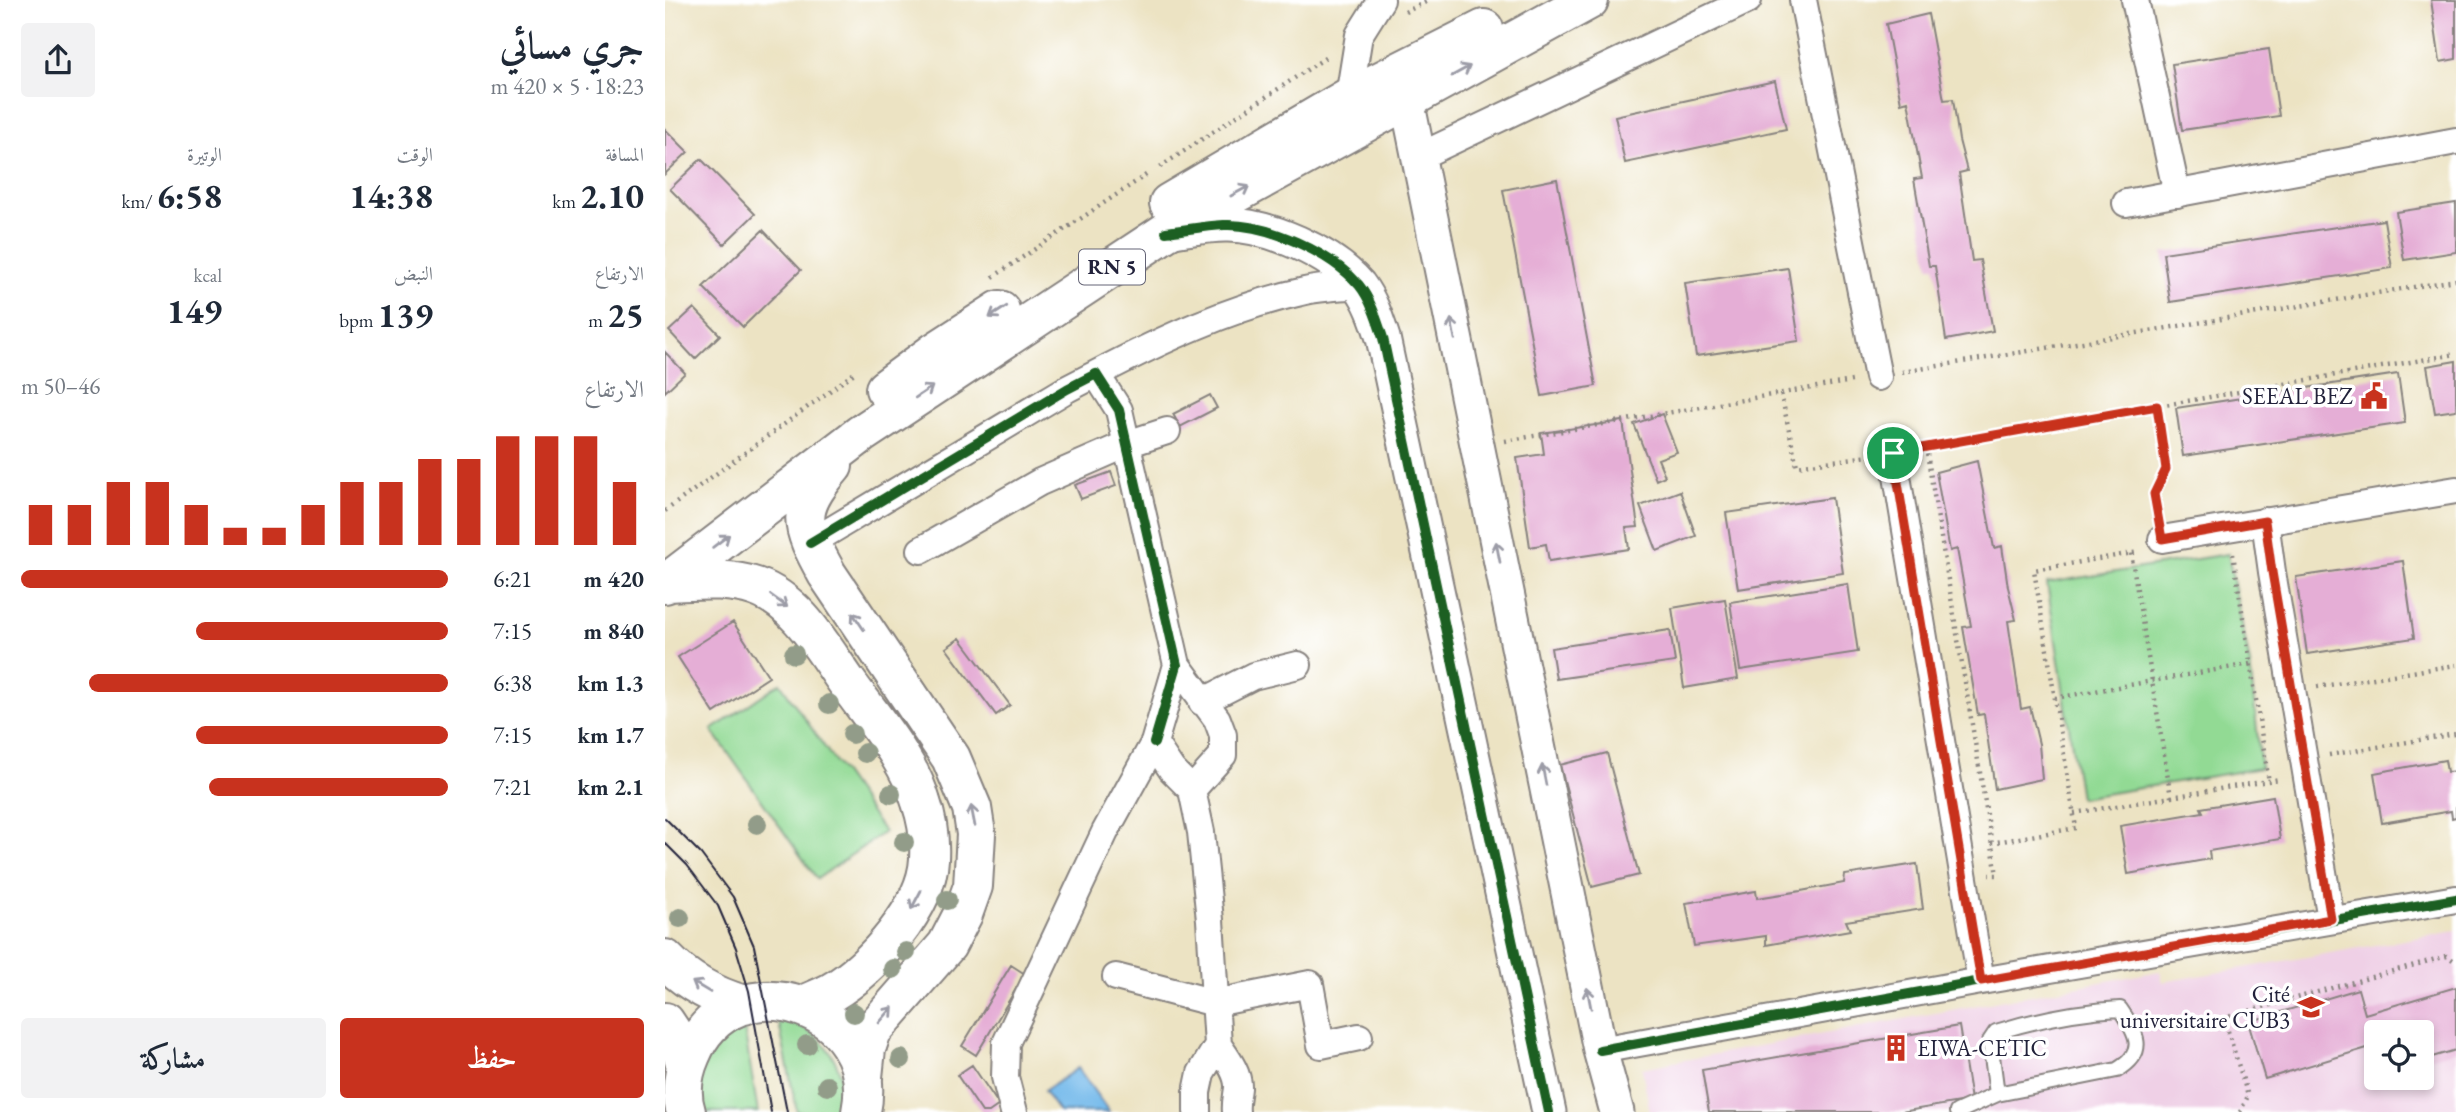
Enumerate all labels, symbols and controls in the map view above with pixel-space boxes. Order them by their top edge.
text: جري مسائي [500,20,644,69]
button: share [21,23,95,97]
one-way arrow [1450,63,1471,77]
text: 18:23 · 5 × 420 m [491,71,644,101]
text: الوتيرة [187,142,222,167]
text: الوقت [397,142,433,167]
text: المسافة [605,142,644,167]
text: 6:58 [157,173,222,218]
text: 14:38 [349,173,433,218]
text: 2.10 [580,173,644,218]
one-way arrow [1229,184,1250,198]
text: /km [121,189,157,214]
text: km [552,189,580,214]
road number: RN 5 [1079,250,1145,284]
text: النبض [394,261,433,286]
text: الارتفاع [595,261,644,286]
text: kcal [193,263,222,288]
text: 149 [166,288,222,333]
text: 139 [377,292,433,337]
text: 25 [607,292,644,337]
one-way arrow [989,304,1008,319]
text: bpm [339,308,377,333]
text: m [588,308,607,333]
one-way arrow [1446,318,1460,341]
text: 46–50 m [21,371,100,401]
text: الارتفاع [584,374,644,404]
place label: SEEAL BEZ [2242,381,2353,411]
public building icon: SEEAL BEZ [2359,381,2389,411]
one-way arrow [914,385,933,399]
pin [1863,423,1923,483]
icon: arrive [1874,434,1912,472]
one-way arrow [711,533,729,548]
one-way arrow [1491,541,1505,564]
text: 6:21 [493,564,532,594]
text: 420 m [583,564,644,594]
one-way arrow [769,594,788,608]
one-way arrow [851,612,866,631]
text: 7:15 [493,616,532,646]
text: 840 m [583,616,644,646]
text: 6:38 [493,668,532,698]
text: 1.3 km [577,668,644,698]
text: 7:15 [493,720,532,750]
text: 1.7 km [577,720,644,750]
one-way arrow [1536,764,1550,787]
text: 7:21 [493,772,532,802]
text: 2.1 km [577,772,644,802]
one-way arrow [965,805,979,828]
one-way arrow [909,890,923,910]
place label: Cité universitaire CUB3 [2120,979,2290,1035]
one-way arrow [692,980,712,994]
one-way arrow [1582,987,1596,1010]
school or university icon: Cité universitaire CUB3 [2296,992,2326,1022]
one-way arrow [878,1006,894,1024]
button: مشاركة [21,1018,326,1098]
button: حفظ [340,1018,644,1098]
map controls [2364,1020,2434,1090]
button: locate [2364,1020,2434,1090]
building icon: EIWA-CETIC [1881,1033,1911,1063]
place label: EIWA-CETIC [1917,1033,2047,1063]

